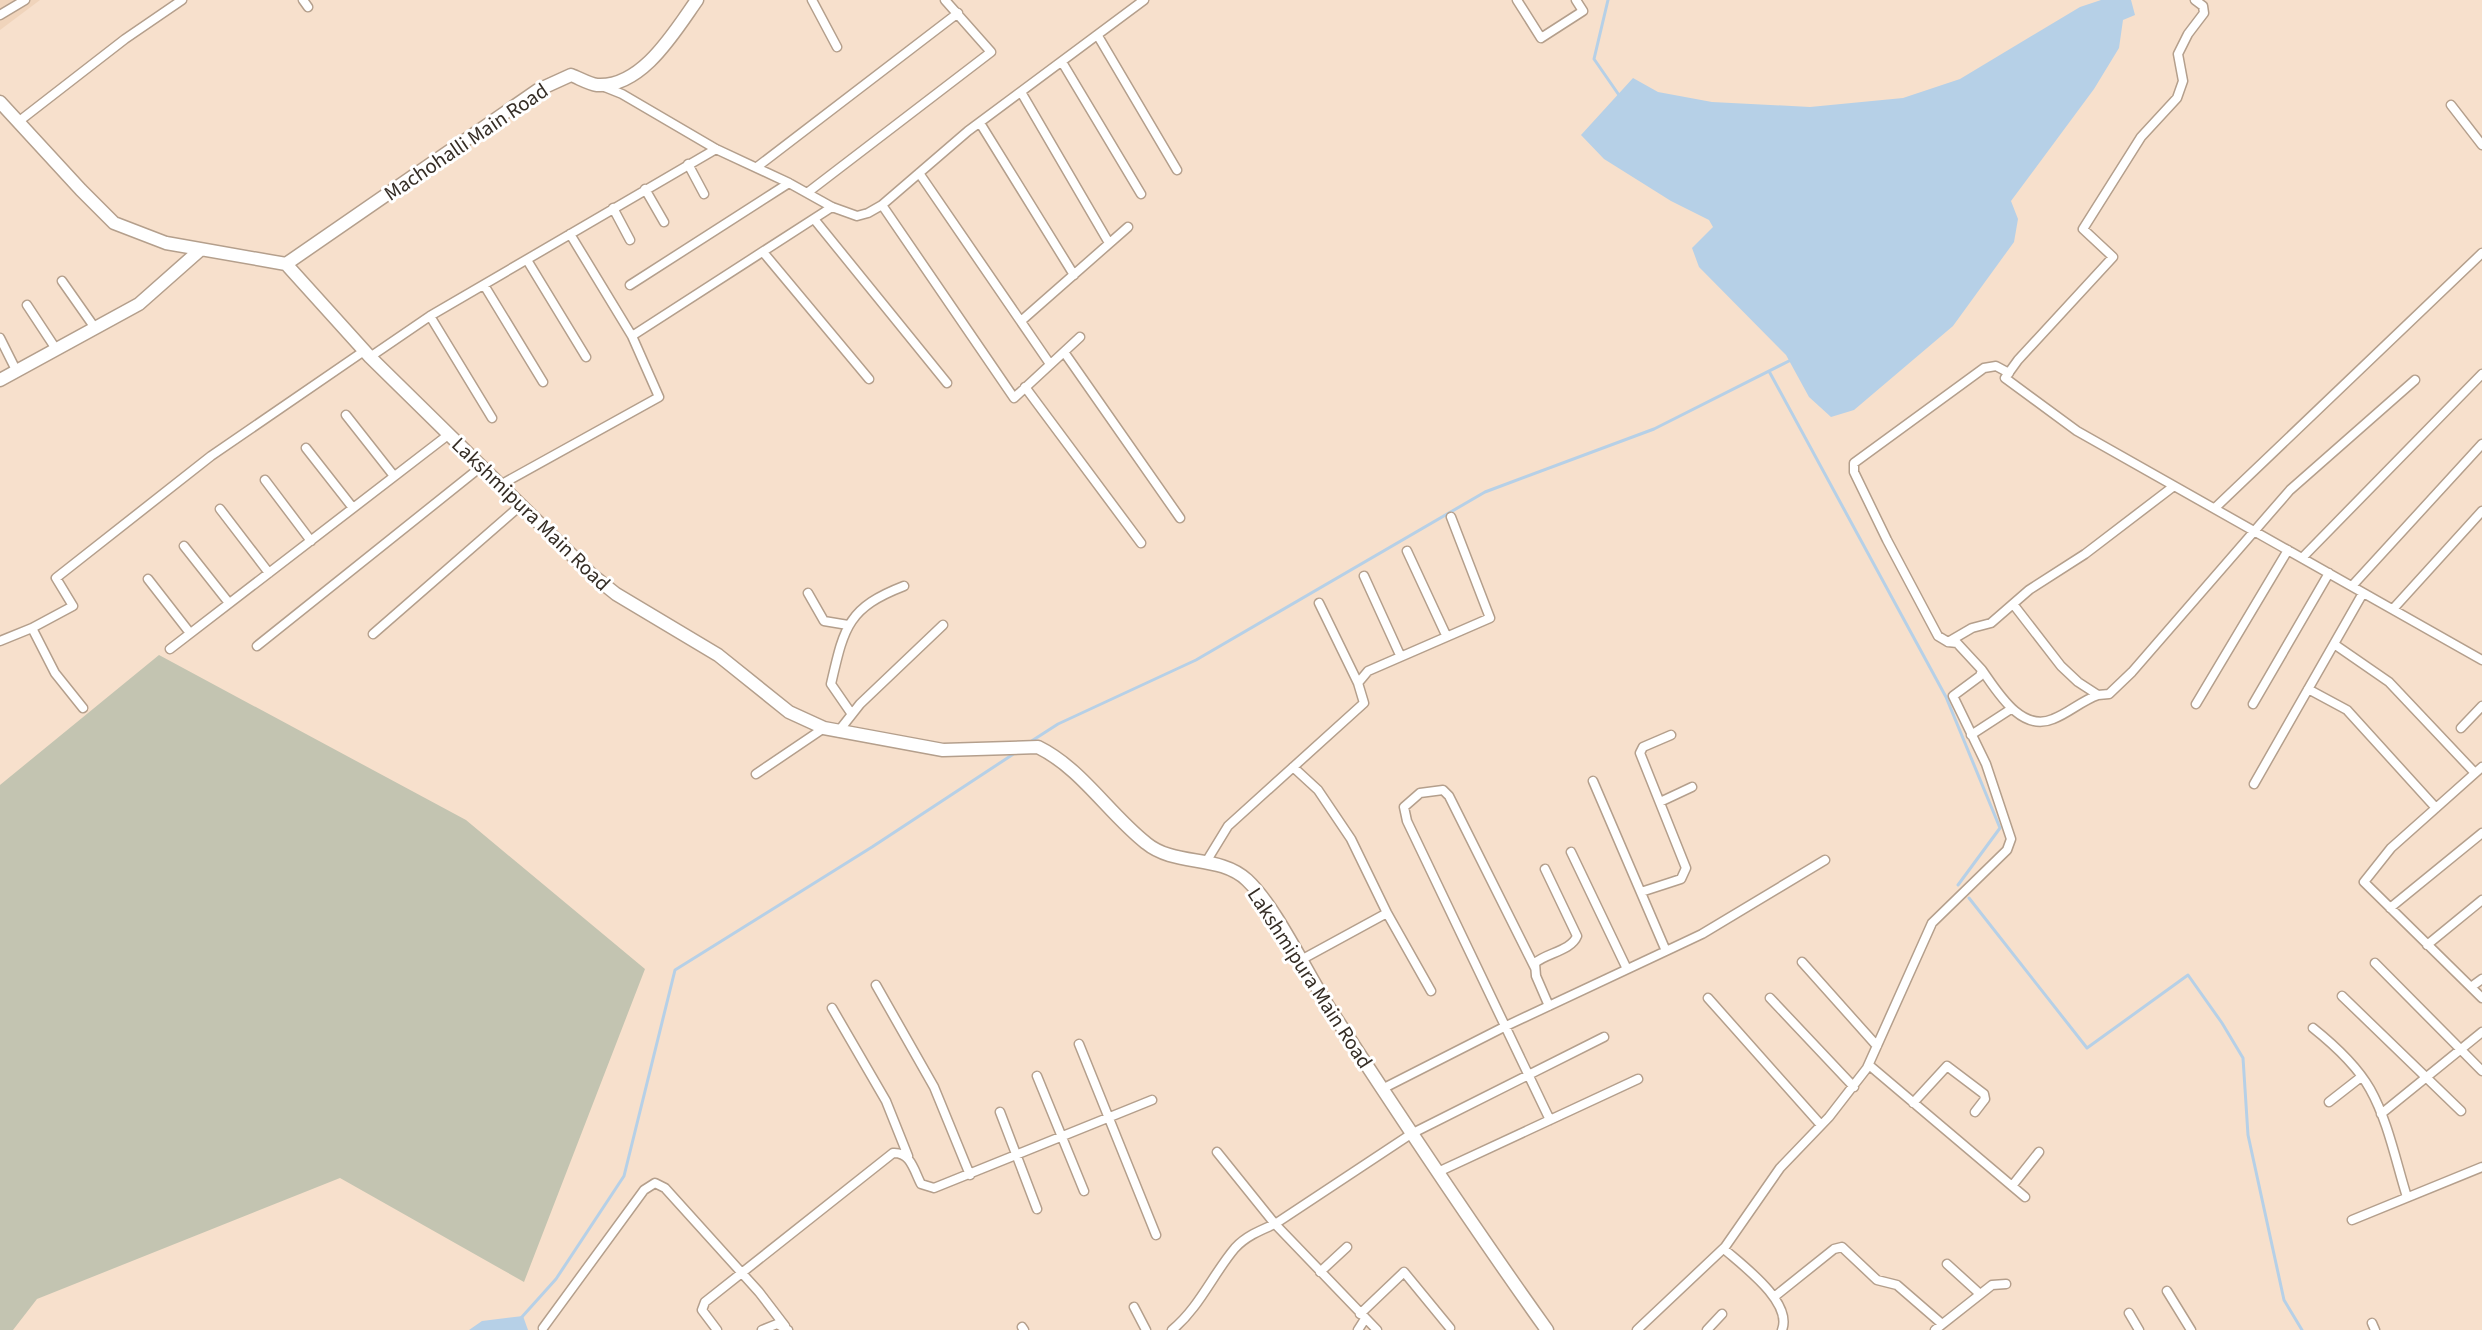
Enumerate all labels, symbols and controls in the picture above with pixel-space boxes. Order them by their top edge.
street label: Machohalli Main Road [378,76,554,208]
street label: Lakshmipura Main Road [445,430,617,598]
street label: Lakshmipura Main Road [1240,882,1380,1074]

